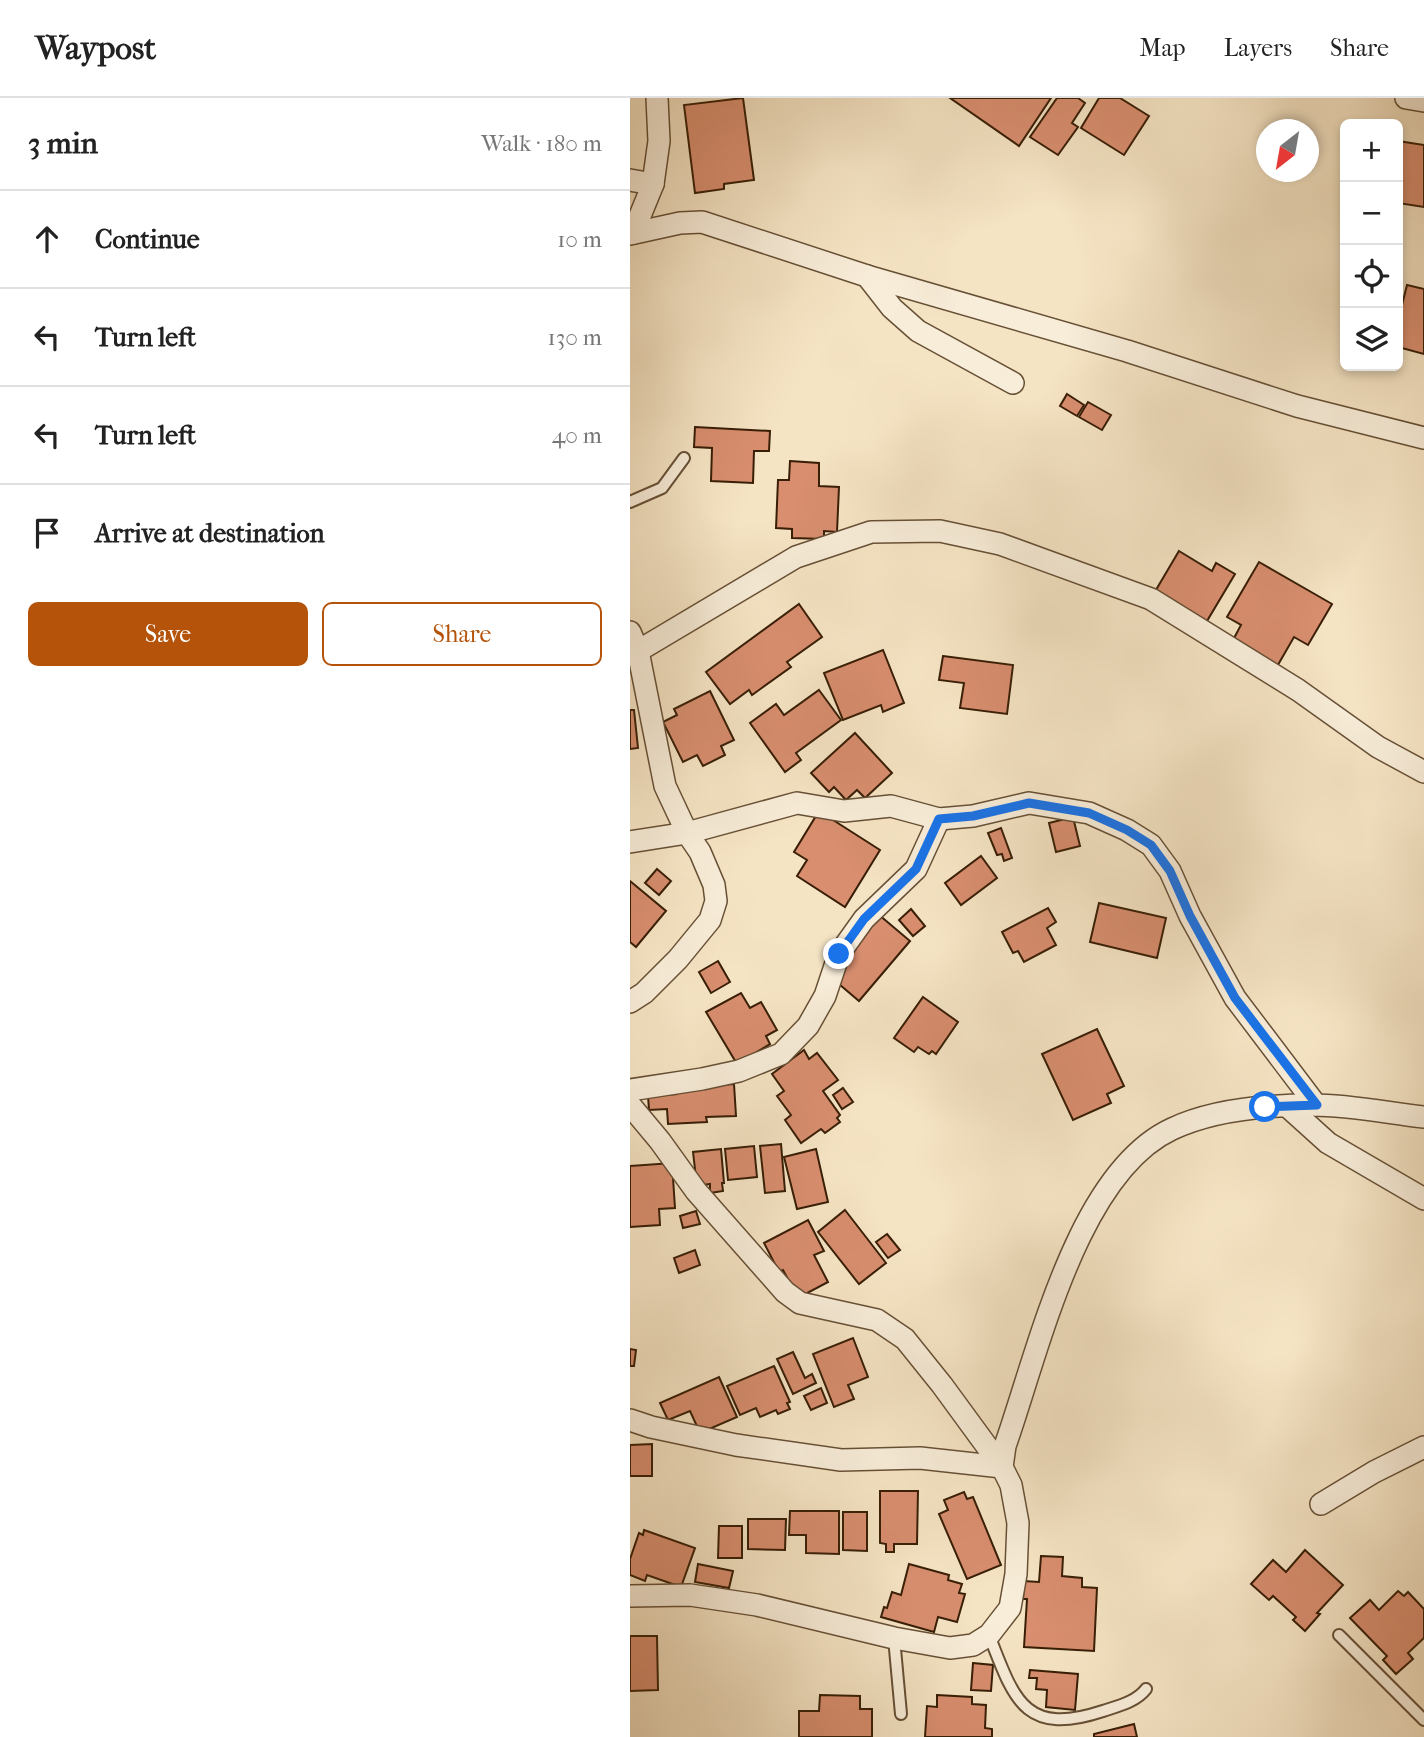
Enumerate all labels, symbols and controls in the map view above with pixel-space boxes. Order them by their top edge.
text: Waypost [35,29,156,68]
text: Map [1140,34,1186,62]
text: Layers [1224,34,1292,62]
text: Share [1330,34,1389,62]
north arrow [1256,119,1319,182]
map controls [1340,119,1403,371]
button: + [1340,119,1403,182]
text: 3 min [28,126,98,161]
text: Walk · 180 m [481,130,602,157]
button: − [1340,182,1403,245]
icon: ahead [28,220,66,258]
text: Continue [95,224,200,255]
text: 10 m [557,226,602,253]
button: locate [1340,245,1403,308]
button: layers [1340,308,1403,371]
icon: left [28,318,66,356]
text: Turn left [95,322,196,353]
text: 130 m [548,324,602,351]
icon: left [28,416,66,454]
text: Turn left [95,420,196,451]
text: 40 m [552,422,602,449]
icon: arrive [28,514,66,552]
text: Arrive at destination [95,518,325,549]
button: Save [28,602,308,666]
button: Share [322,602,602,666]
route end [823,938,854,969]
route start [1249,1091,1280,1122]

